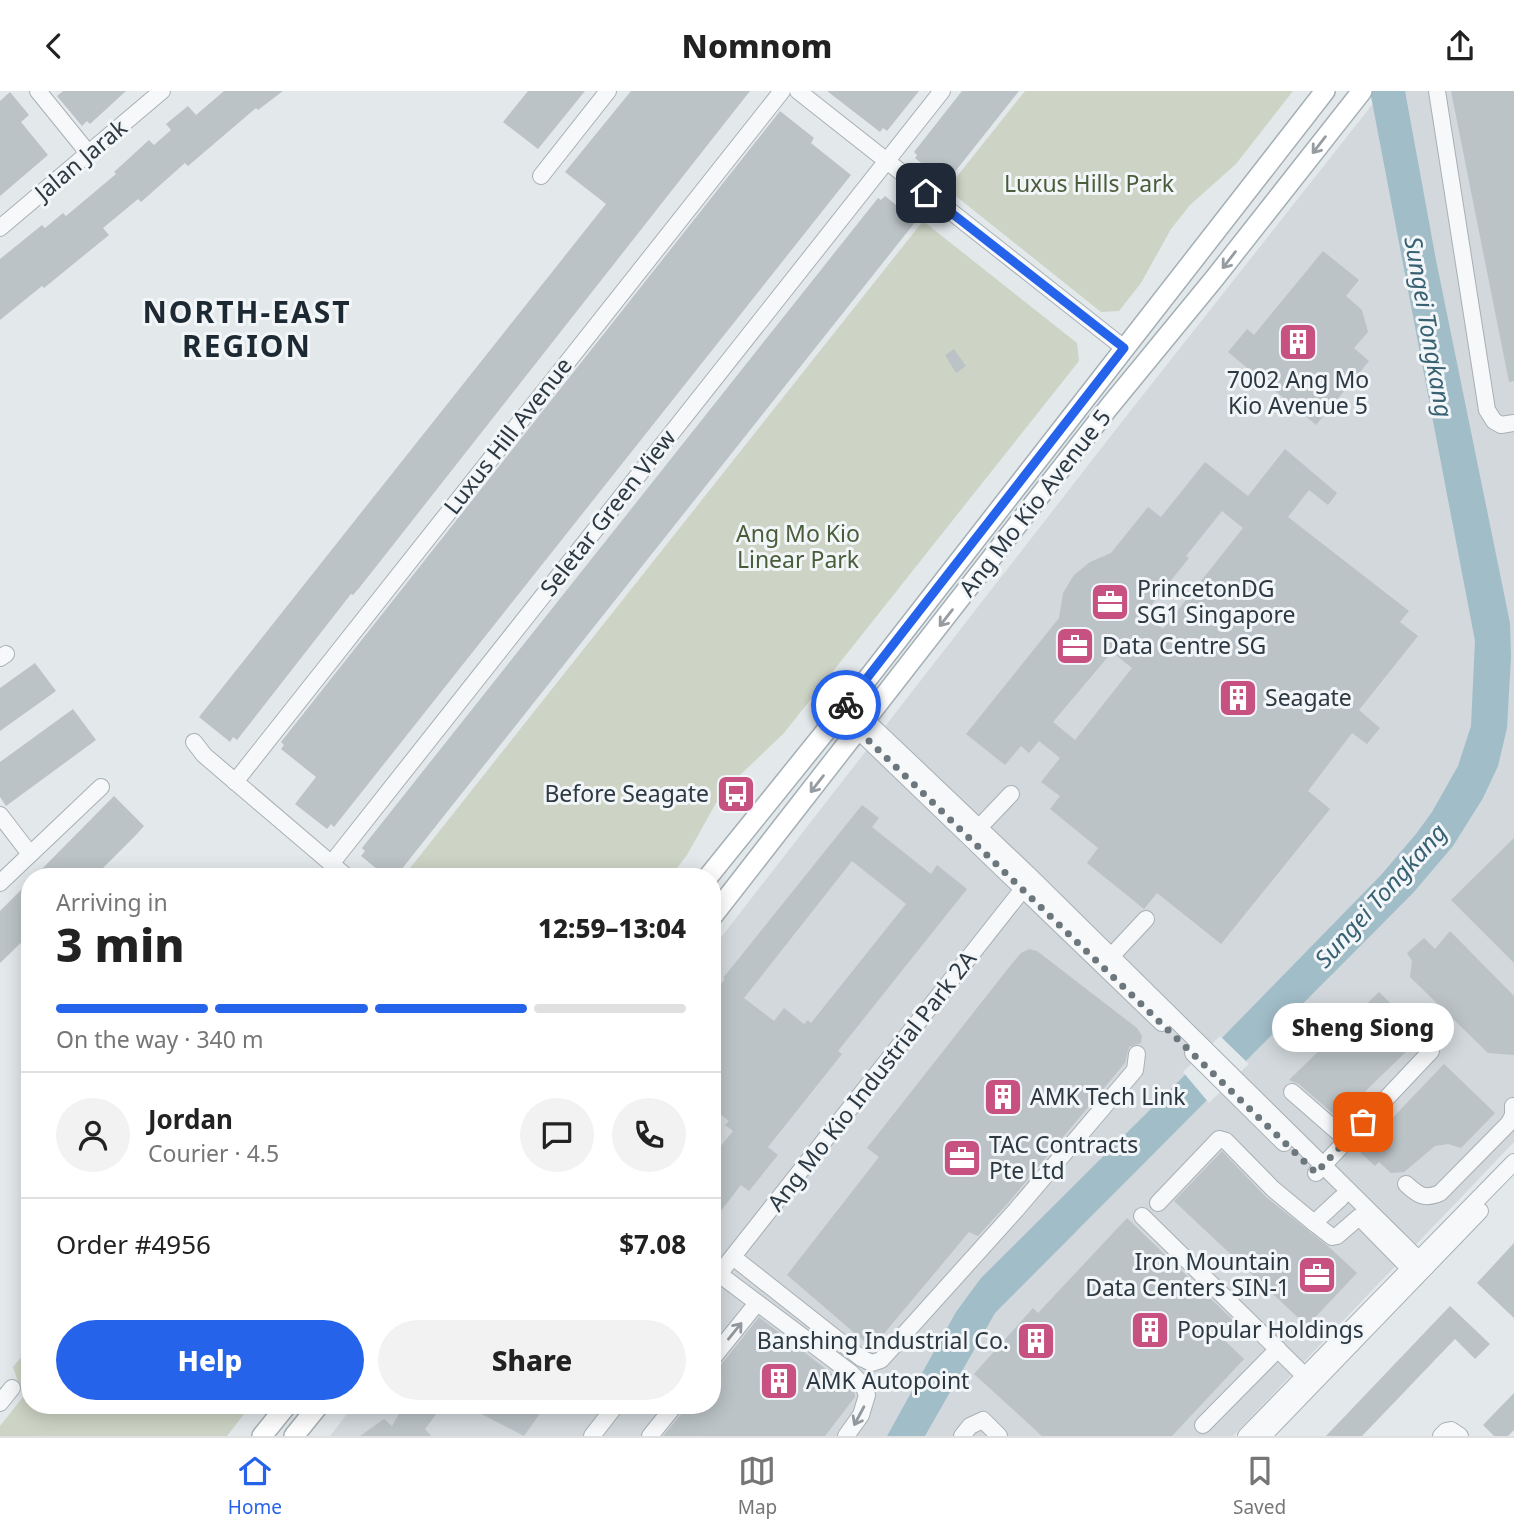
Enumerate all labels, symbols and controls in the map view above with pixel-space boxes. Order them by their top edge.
text: Nomnom [682,24,832,67]
icon: back [35,27,73,65]
icon: share [1441,27,1479,65]
street label: Jalan Jarak [26,111,134,209]
one-way arrow [1312,135,1327,153]
pin [896,163,956,223]
park label: Luxus Hills Park [1004,167,1175,199]
icon: home [907,174,945,212]
water label: Sungei Tongkang [1397,234,1462,420]
one-way arrow [1222,250,1236,269]
district label: NORTH-EAST REGION [142,291,352,366]
building icon: 7002 Ang Mo Kio Avenue 5 [1277,321,1319,363]
street label: Luxus Hill Avenue [436,350,579,521]
place label: 7002 Ang Mo Kio Avenue 5 [1227,363,1369,421]
street label: Ang Mo Kio Avenue 5 [951,402,1118,603]
street label: Seletar Green View [532,422,682,602]
park label: Ang Mo Kio Linear Park [736,517,860,575]
place label: PrincetonDG SG1 Singapore [1137,572,1295,630]
office icon: PrincetonDG SG1 Singapore [1089,581,1131,623]
one-way arrow [939,608,954,626]
office icon: Data Centre SG [1054,625,1096,667]
place label: Data Centre SG [1102,629,1266,661]
courier [811,670,881,740]
building icon: Seagate [1217,677,1259,719]
place label: Seagate [1265,681,1352,713]
icon: bike [827,686,865,724]
bus stop icon: Before Seagate [715,773,757,815]
one-way arrow [809,774,824,792]
place label: Before Seagate [544,777,709,809]
water label: Sungei Tongkang [1306,816,1453,974]
text: Arriving in [56,886,168,918]
text: 12:59–13:04 [538,910,686,946]
text: 3 min [56,913,185,975]
street label: Ang Mo Kio Industrial Park 2A [759,943,983,1217]
callout: Sheng Siong [1272,1003,1454,1052]
text: Sheng Siong [1292,1011,1434,1043]
text: On the way · 340 m [56,1023,263,1055]
building icon: AMK Tech Link [982,1076,1024,1118]
place label: AMK Tech Link [1030,1080,1186,1112]
pin [1333,1092,1393,1152]
button: person [56,1098,130,1172]
button: chat [520,1098,594,1172]
button: phone [612,1098,686,1172]
text: Jordan [148,1101,233,1137]
icon: bag [1344,1103,1382,1141]
place label: TAC Contracts Pte Ltd [989,1128,1138,1186]
text: Courier · 4.5 [148,1137,279,1169]
office icon: TAC Contracts Pte Ltd [941,1137,983,1179]
text: Order #4956 [56,1226,211,1262]
text: $7.08 [619,1226,686,1262]
place label: Iron Mountain Data Centers SIN-1 [1085,1245,1290,1303]
office icon: Iron Mountain Data Centers SIN-1 [1296,1254,1338,1296]
building icon: Popular Holdings [1129,1309,1171,1351]
place label: Popular Holdings [1177,1313,1364,1345]
button: Help [56,1320,364,1400]
button: Share [378,1320,686,1400]
building icon: Banshing Industrial Co. [1015,1320,1057,1362]
one-way arrow [727,1322,742,1340]
place label: Banshing Industrial Co. [757,1324,1009,1356]
building icon: AMK Autopoint [758,1360,800,1402]
place label: AMK Autopoint [806,1364,969,1396]
one-way arrow [851,1405,865,1425]
tab: Home [228,1452,282,1520]
tab: Map [738,1452,777,1520]
tab: Saved [1233,1452,1286,1520]

